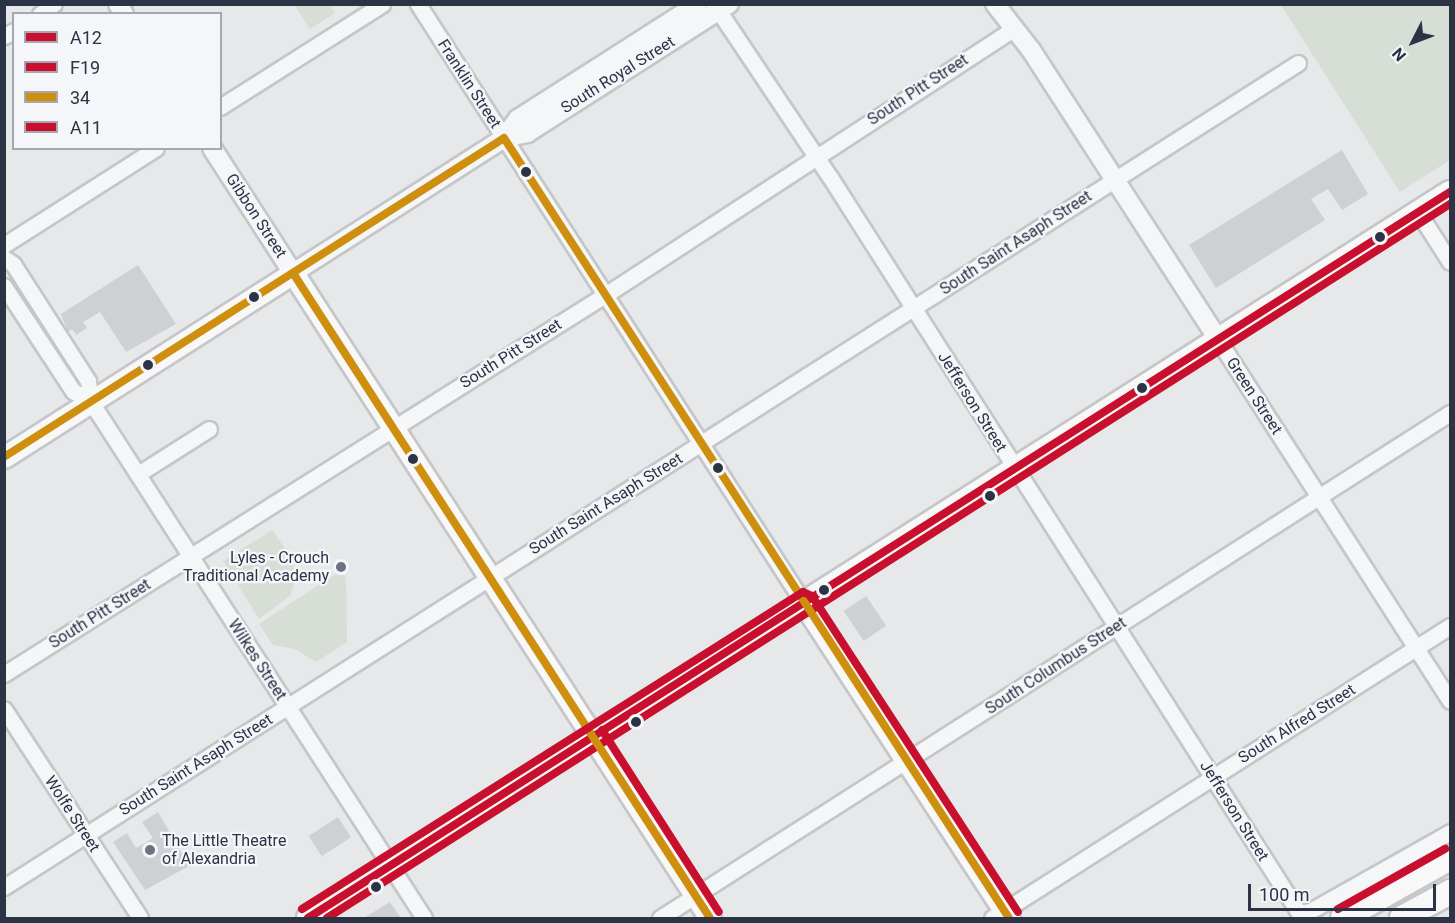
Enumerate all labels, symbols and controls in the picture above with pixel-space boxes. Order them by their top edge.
legend [12,12,222,150]
north arrow [1383,12,1443,72]
text: A12 [70,27,102,48]
street label: South Royal Street [558,32,678,118]
street label: Franklin Street [433,36,505,132]
text: N [1388,44,1410,65]
street label: South Pitt Street [864,50,972,130]
text: F19 [70,57,100,78]
text: 34 [70,87,90,108]
text: A11 [70,117,102,138]
unlabelled marker [520,166,532,178]
street label: Gibbon Street [222,170,290,262]
street label: South Saint Asaph Street [937,187,1095,299]
unlabelled marker [1374,231,1386,243]
unlabelled marker [248,291,260,303]
street label: South Pitt Street [457,315,565,393]
street label: Jefferson Street [934,348,1010,456]
street label: Green Street [1222,354,1286,438]
unlabelled marker [142,359,154,371]
unlabelled marker [1136,382,1148,394]
street label: South Saint Asaph Street [526,449,686,559]
unlabelled marker [407,453,419,465]
unlabelled marker [712,462,724,474]
unlabelled marker [984,490,996,502]
place label: Lyles - Crouch Traditional Academy [183,548,329,586]
marker: Lyles - Crouch Traditional Academy [334,560,348,574]
street label: South Pitt Street [46,575,154,653]
unlabelled marker [818,584,830,596]
street label: South Columbus Street [982,613,1130,719]
street label: Wilkes Street [224,616,290,704]
street label: South Alfred Street [1235,680,1359,768]
street label: South Saint Asaph Street [116,710,276,820]
unlabelled marker [630,716,642,728]
street label: Jefferson Street [1196,757,1272,865]
street label: Wolfe Street [40,772,104,856]
place label: The Little Theatre of Alexandria [162,831,287,869]
marker: The Little Theatre of Alexandria [143,843,157,857]
scale bar [1251,872,1438,910]
unlabelled marker [370,881,382,893]
text: 100 m [1259,884,1310,905]

